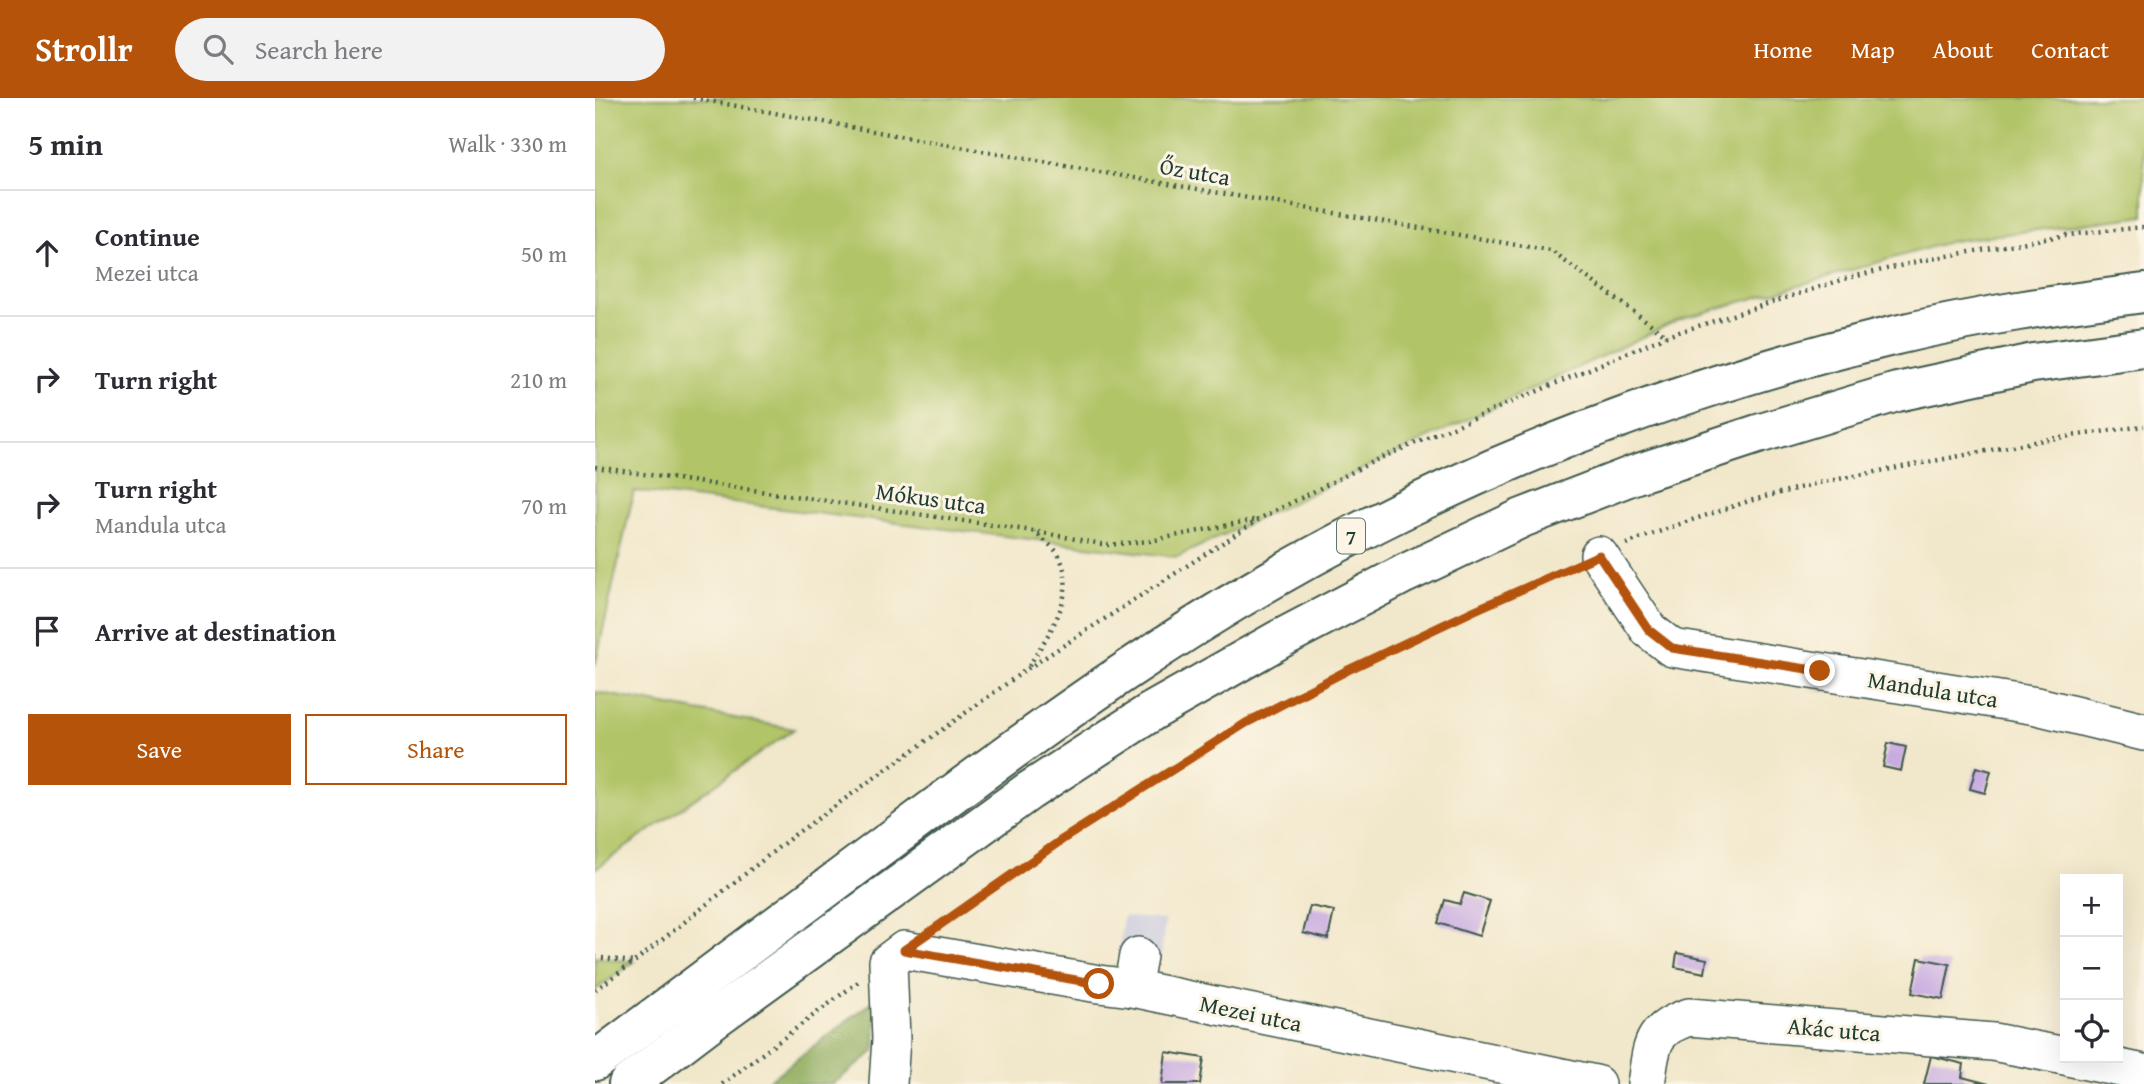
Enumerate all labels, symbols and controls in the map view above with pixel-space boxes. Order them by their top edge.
search box [175,18,665,81]
text: Strollr [35,25,133,73]
icon: search [199,30,237,68]
text: Search here [255,30,383,69]
text: Home [1754,32,1813,67]
text: Map [1851,32,1895,67]
text: About [1933,32,1993,67]
text: Contact [2031,32,2109,67]
text: 5 min [28,122,103,166]
text: Walk · 330 m [448,127,567,160]
street label: Őz utca [1157,149,1233,193]
text: Continue [95,217,200,256]
icon: ahead [28,234,66,272]
text: 50 m [521,237,567,270]
text: Mezei utca [95,256,199,289]
icon: right [28,360,66,398]
text: Turn right [95,360,217,399]
text: 210 m [510,363,567,396]
text: Turn right [95,469,217,508]
street label: Mókus utca [874,474,988,522]
icon: right [28,486,66,524]
text: 70 m [521,489,567,522]
text: Mandula utca [95,508,226,541]
road number: 7 [1337,518,1365,554]
icon: arrive [28,612,66,650]
text: Arrive at destination [95,612,336,651]
route end [1804,655,1835,686]
street label: Mandula utca [1866,662,2001,716]
button: Save [28,714,291,785]
button: Share [305,714,567,785]
map controls [2060,874,2123,1063]
button: + [2060,874,2123,937]
button: − [2060,937,2123,1000]
route start [1083,968,1114,999]
street label: Mezei utca [1197,986,1305,1040]
button: locate [2060,1000,2123,1063]
street label: Akác utca [1786,1008,1882,1050]

